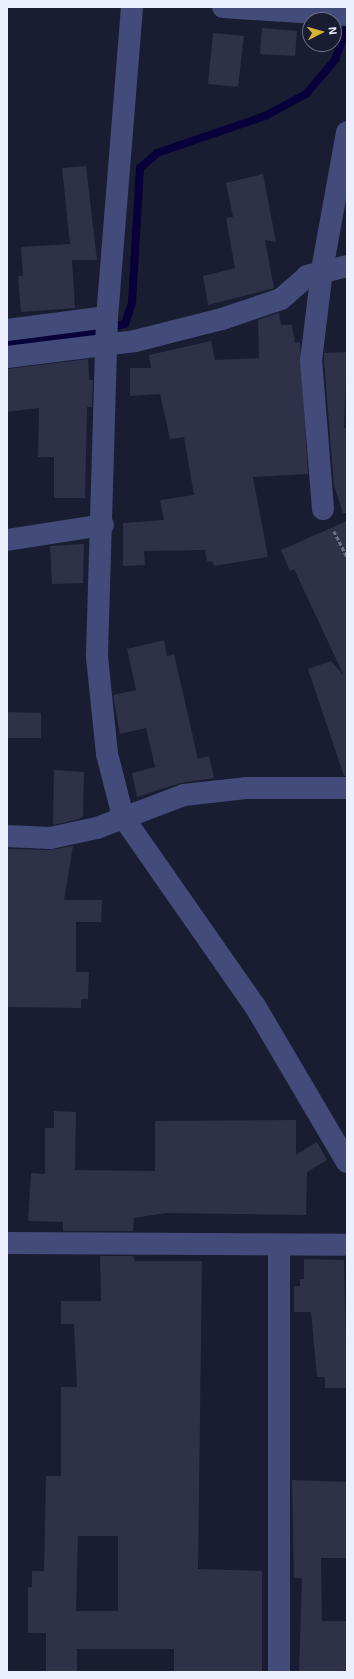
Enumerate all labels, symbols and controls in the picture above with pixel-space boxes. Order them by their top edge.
north arrow [302,12,342,52]
text: N [327,26,340,35]

